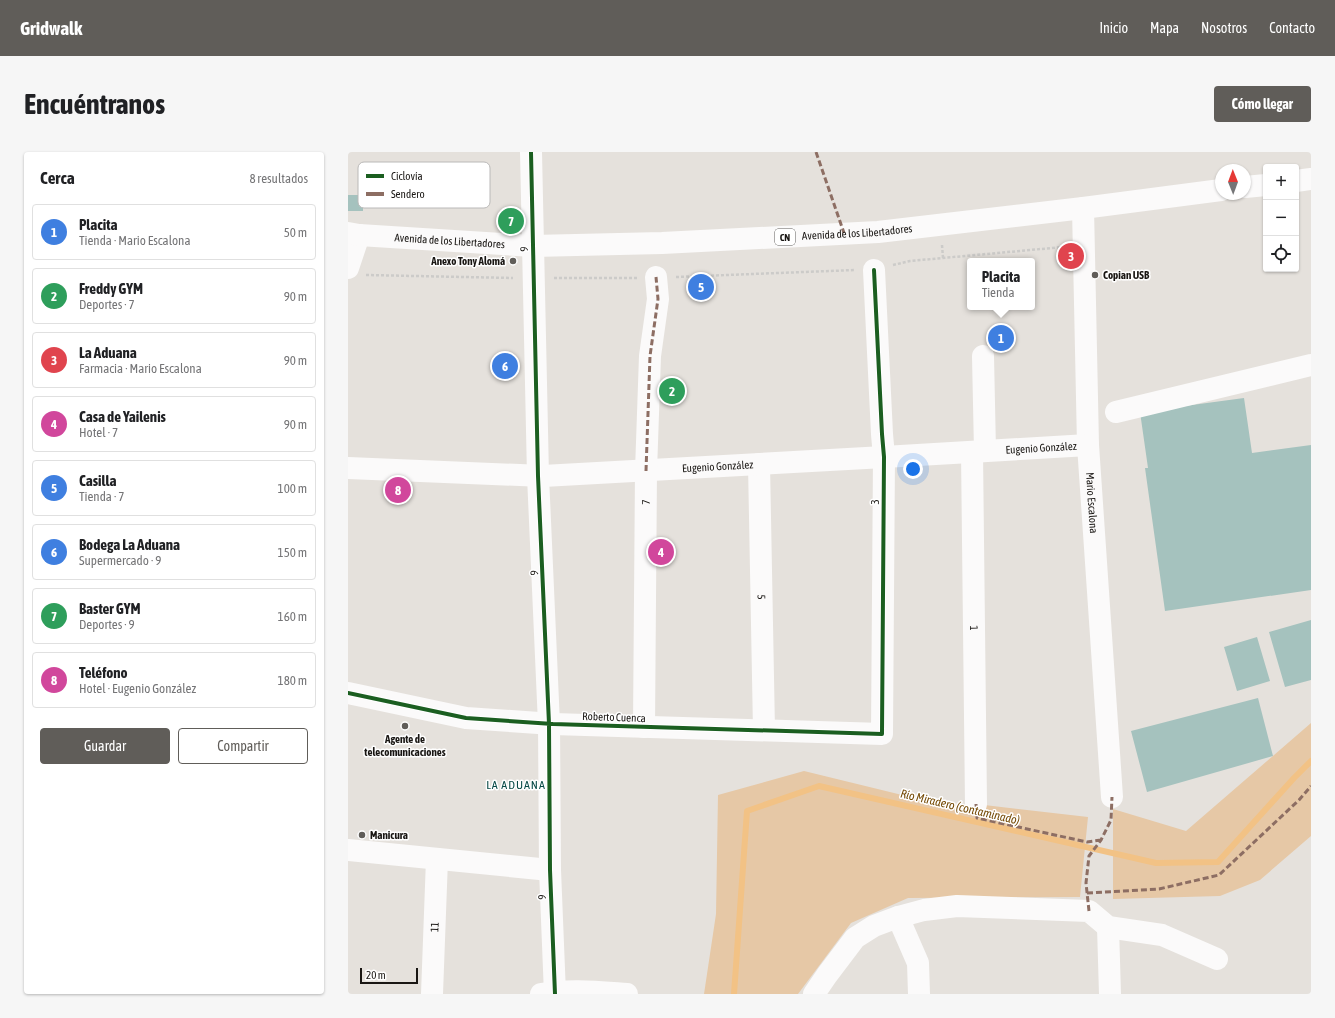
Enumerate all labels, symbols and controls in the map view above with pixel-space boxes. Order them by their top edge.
text: Gridwalk [20,17,82,39]
text: Inicio [1099,20,1128,36]
text: Mapa [1150,20,1179,36]
text: Nosotros [1201,20,1247,36]
text: Contacto [1269,20,1315,36]
button: Cómo llegar [1214,86,1311,122]
text: Encuéntranos [24,88,165,120]
legend [358,162,490,208]
north arrow [1215,164,1251,200]
map controls [1263,164,1299,272]
button: + [1263,164,1299,200]
text: Cerca [40,168,75,188]
text: Ciclovía [391,170,423,182]
text: 8 resultados [249,171,308,186]
text: Sendero [391,188,425,200]
button: − [1263,200,1299,236]
pin: 7 [498,206,524,236]
text: Placita [79,216,118,233]
street label: Avenida de los Libertadores [802,222,913,242]
text: 1 [51,225,57,240]
text: 50 m [284,225,307,240]
road number: CN [775,229,795,245]
street label: Avenida de los Libertadores [394,231,505,250]
text: Tienda · Mario Escalona [79,233,190,248]
button: locate [1263,236,1299,272]
pin: 3 [1058,241,1084,271]
street label: 9 [518,246,530,252]
place label: Anexo Tony Alomá [430,255,505,267]
marker: Anexo Tony Alomá [508,256,518,266]
popup [967,258,1035,310]
text: Placita [982,268,1020,285]
place label: Copian USB [1103,269,1150,281]
marker: Copian USB [1090,270,1100,280]
pin: 5 [688,272,714,302]
text: Freddy GYM [79,280,143,297]
text: Tienda [982,285,1015,300]
text: 2 [51,289,57,304]
text: 90 m [284,289,307,304]
text: Deportes · 7 [79,297,135,312]
pin: 1 [988,323,1014,353]
text: La Aduana [79,344,137,361]
pin: 6 [492,351,518,381]
text: 3 [51,353,57,368]
text: 90 m [284,353,307,368]
text: Farmacia · Mario Escalona [79,361,202,376]
pin: 2 [659,376,685,406]
text: Casa de Yailenis [79,408,166,425]
text: 4 [51,417,57,432]
text: 90 m [284,417,307,432]
text: Hotel · 7 [79,425,118,440]
street label: Eugenio González [1005,440,1077,456]
street label: Eugenio González [682,458,754,474]
your location [903,459,923,479]
text: Casilla [79,472,116,489]
street label: Mario Escalona [1084,472,1100,534]
pin: 8 [385,475,411,505]
text: 5 [51,481,57,496]
text: 100 m [278,481,307,496]
text: Tienda · 7 [79,489,124,504]
street label: 7 [640,499,652,505]
street label: 3 [869,499,881,505]
text: Bodega La Aduana [79,536,180,553]
pin: 4 [648,537,674,567]
text: 6 [51,545,57,560]
text: 150 m [278,545,307,560]
text: Supermercado · 9 [79,553,161,568]
street label: 9 [528,570,540,576]
street label: 5 [755,594,768,600]
text: Baster GYM [79,600,141,617]
text: 7 [51,609,57,624]
text: 160 m [278,609,307,624]
text: Deportes · 9 [79,617,135,632]
street label: 1 [968,625,980,631]
text: Teléfono [79,664,128,681]
text: 8 [51,673,57,688]
text: 180 m [278,673,307,688]
text: Hotel · Eugenio González [79,681,196,696]
street label: Roberto Cuenca [582,710,646,724]
marker: Agente de telecomunicaciones [400,721,410,731]
button: Guardar [40,728,170,764]
button: Compartir [178,728,308,764]
place label: Agente de telecomunicaciones [363,733,446,758]
district label: LA ADUANA [486,778,546,792]
water label: Río Miradero (contaminado) [899,786,1021,828]
place label: Manicura [370,829,408,841]
marker: Manicura [357,830,367,840]
street label: 9 [536,894,548,900]
street label: 11 [428,922,441,932]
scale bar [360,966,418,985]
text: 20 m [366,969,386,981]

